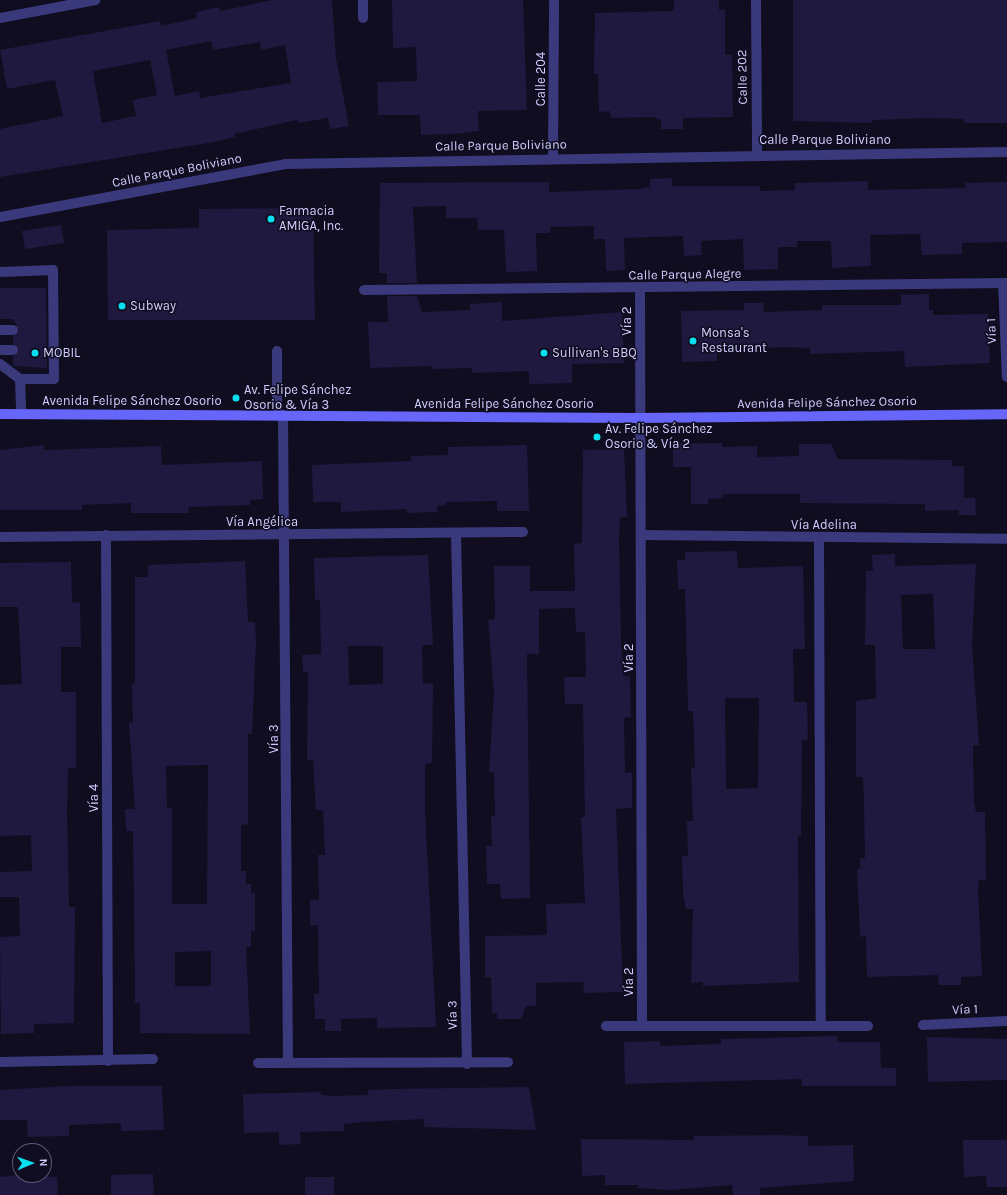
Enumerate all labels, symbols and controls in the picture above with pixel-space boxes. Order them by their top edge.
street label: Calle 202 [735,49,751,105]
street label: Calle 204 [533,52,549,106]
street label: Calle Parque Boliviano [759,132,891,148]
street label: Calle Parque Boliviano [435,137,567,155]
street label: Calle Parque Boliviano [111,151,243,191]
place label: Farmacia AMIGA, Inc. [279,204,343,235]
marker: Farmacia AMIGA, Inc. [266,214,276,224]
street label: Calle Parque Alegre [628,266,742,284]
place label: Subway [130,298,176,314]
marker: Subway [117,301,127,311]
street label: Vía 2 [619,307,635,335]
street label: Vía 1 [984,318,1000,344]
place label: Monsa's Restaurant [701,326,767,357]
marker: Monsa's Restaurant [688,336,698,346]
place label: MOBIL [43,345,80,361]
place label: Sullivan's BBQ [552,345,637,361]
marker: MOBIL [30,348,40,358]
marker: Sullivan's BBQ [539,348,549,358]
place label: Av. Felipe Sánchez Osorio & Vía 3 [244,383,351,414]
street label: Avenida Felipe Sánchez Osorio [42,393,222,409]
marker: Av. Felipe Sánchez Osorio & Vía 3 [231,393,241,403]
street label: Avenida Felipe Sánchez Osorio [737,394,917,412]
street label: Avenida Felipe Sánchez Osorio [414,396,594,412]
place label: Av. Felipe Sánchez Osorio & Vía 2 [605,422,712,453]
marker: Av. Felipe Sánchez Osorio & Vía 2 [592,432,602,442]
street label: Vía Angélica [226,514,298,530]
street label: Vía Adelina [791,517,857,533]
street label: Vía 2 [621,644,637,672]
street label: Vía 3 [266,724,282,754]
street label: Vía 4 [86,784,102,812]
street label: Vía 2 [621,968,637,996]
street label: Vía 3 [445,1000,461,1030]
street label: Vía 1 [952,1002,978,1018]
north arrow [12,1143,52,1183]
text: N [37,1158,50,1167]

